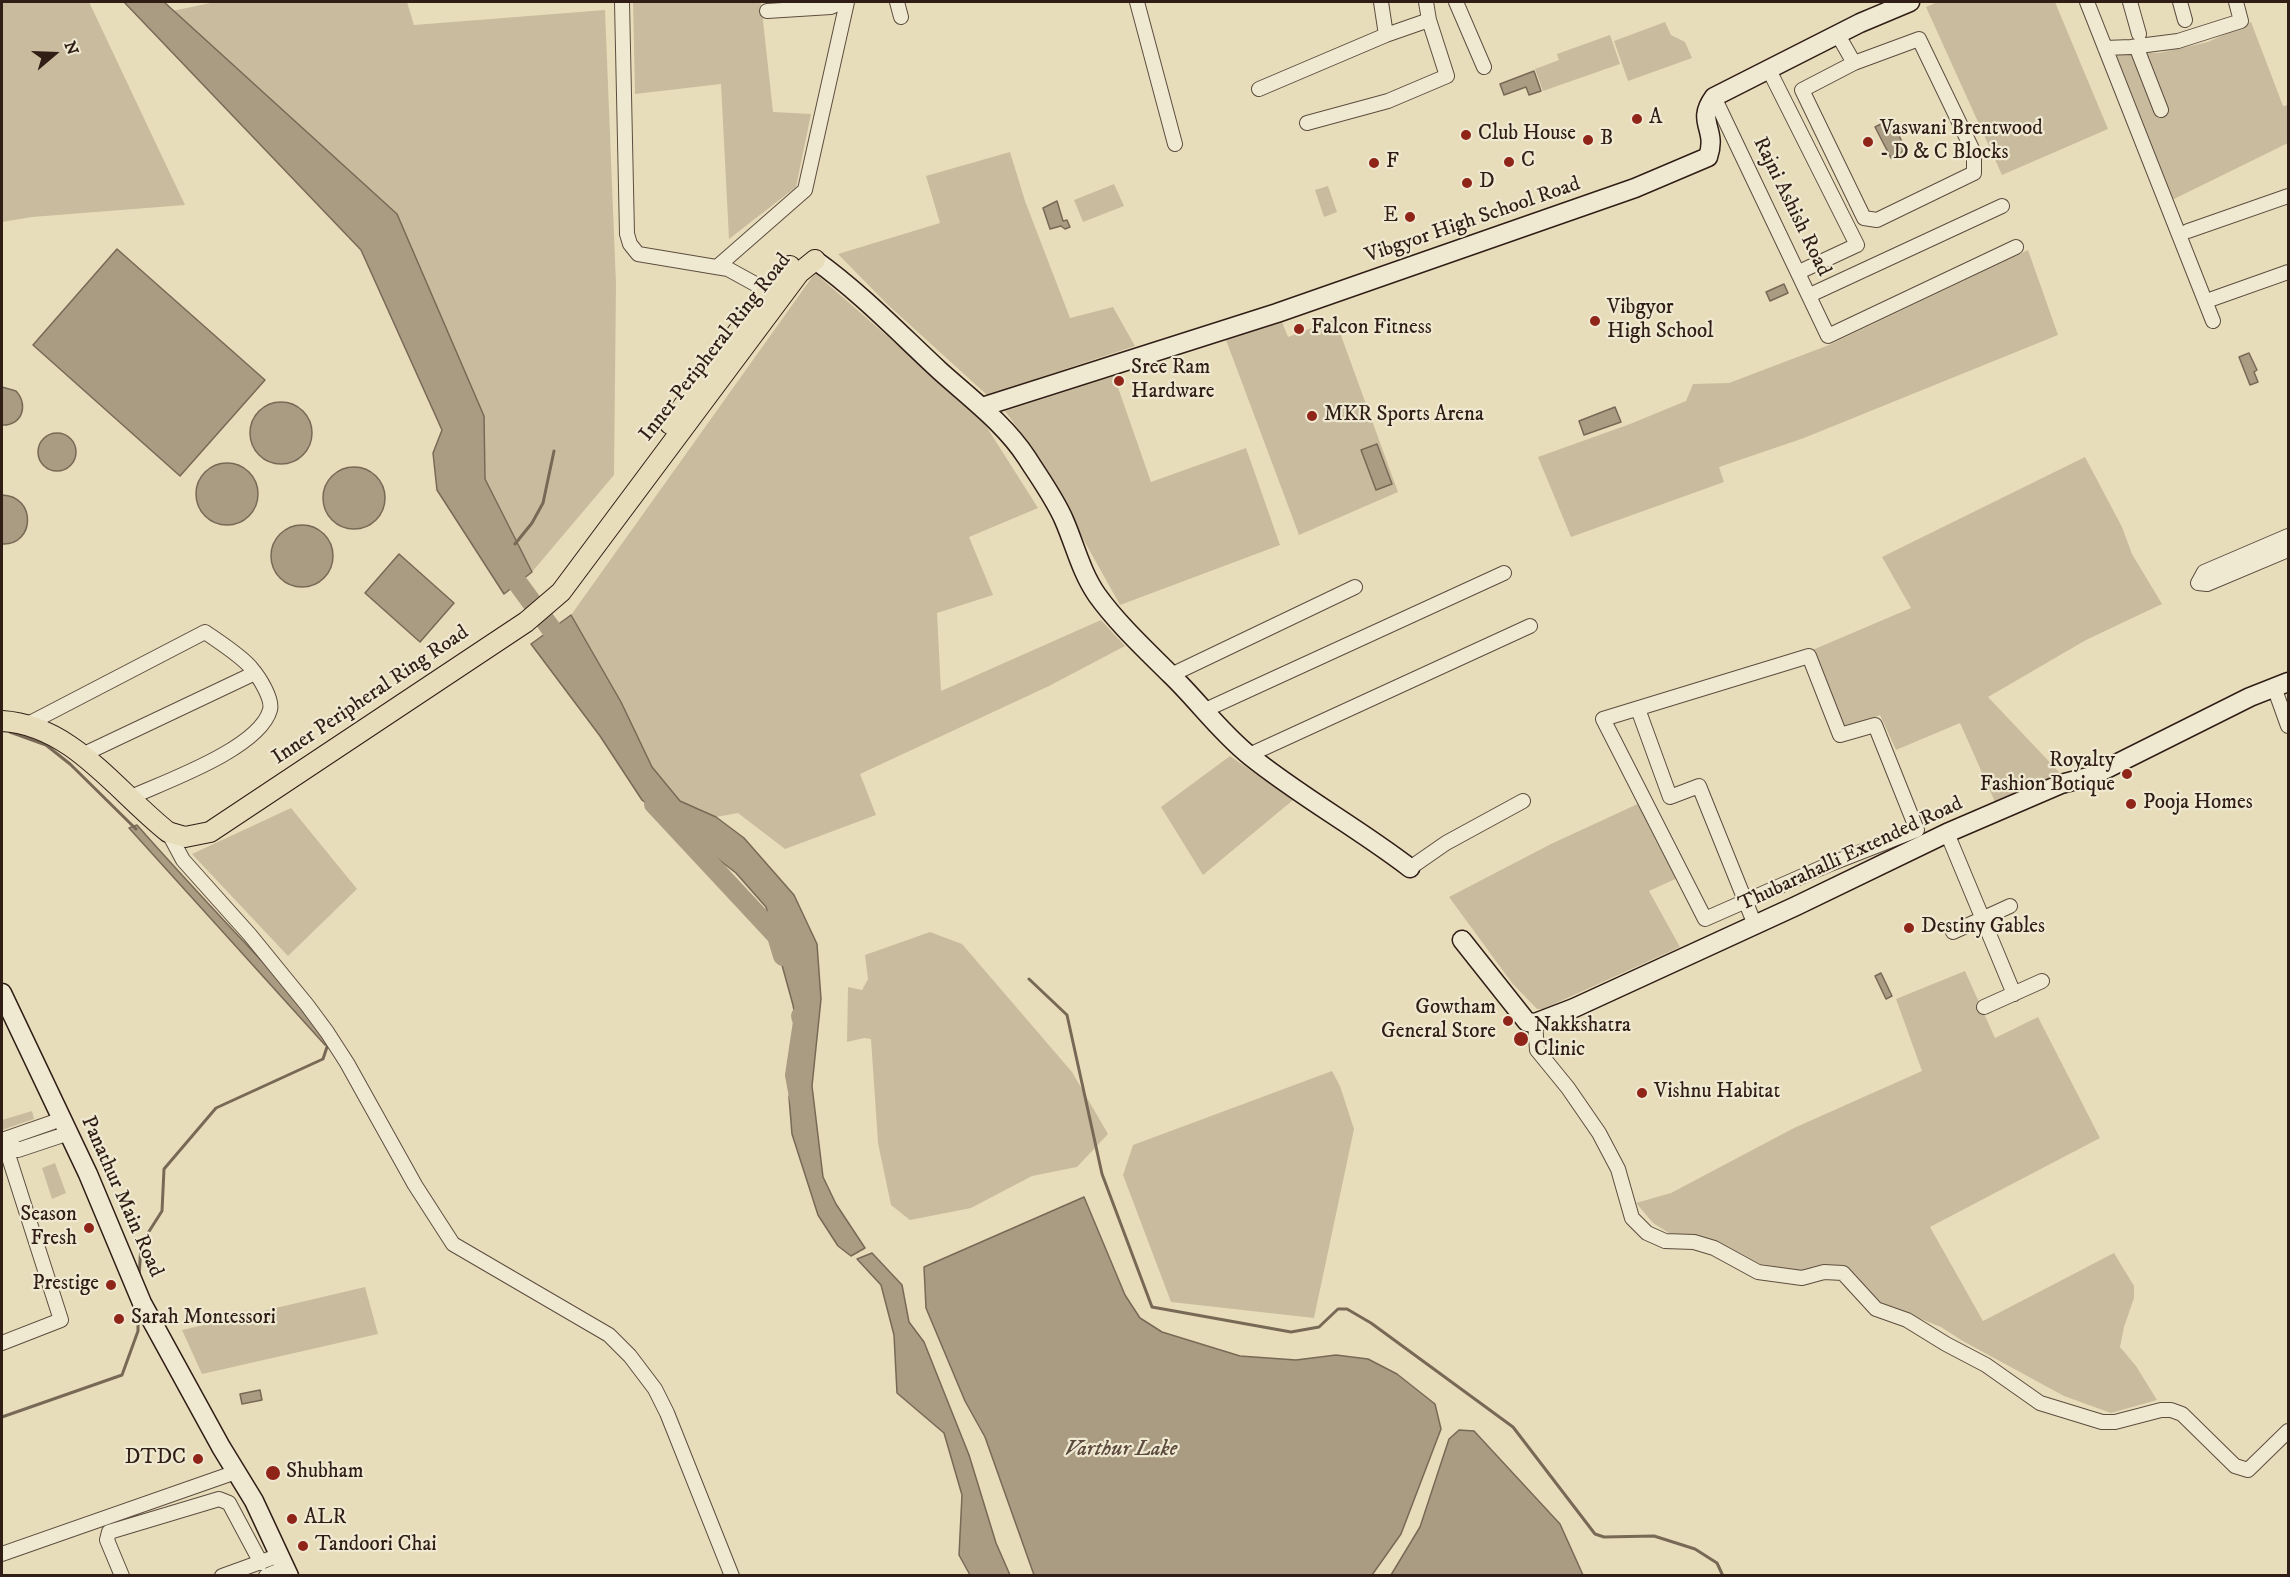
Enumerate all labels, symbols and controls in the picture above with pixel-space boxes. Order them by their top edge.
north arrow [24,24,84,84]
text: N [59,39,83,58]
place label: A [1649,106,1662,132]
marker: A [1630,112,1644,126]
place label: Vaswani Brentwood - D & C Blocks [1880,117,2043,167]
place label: Club House [1478,122,1576,148]
place label: B [1600,127,1613,153]
marker: Club House [1459,128,1473,142]
marker: B [1581,133,1595,147]
street label: Rajni Ashish Road [1746,133,1836,281]
marker: Vaswani Brentwood - D & C Blocks [1861,135,1875,149]
place label: C [1521,149,1535,175]
place label: F [1386,150,1399,176]
marker: C [1502,155,1516,169]
marker: F [1367,156,1381,170]
place label: D [1479,170,1495,196]
street label: Vibgyor High School Road [1362,172,1584,270]
marker: D [1460,176,1474,190]
place label: E [1383,204,1398,230]
marker: E [1403,210,1417,224]
street label: Inner Peripheral Ring Road [635,249,797,447]
place label: Vibgyor High School [1607,296,1713,346]
marker: Vibgyor High School [1588,314,1602,328]
place label: Falcon Fitness [1311,316,1432,342]
marker: Falcon Fitness [1292,322,1306,336]
place label: Sree Ram Hardware [1131,356,1215,406]
marker: Sree Ram Hardware [1112,374,1126,388]
place label: MKR Sports Arena [1324,403,1484,429]
marker: MKR Sports Arena [1305,409,1319,423]
street label: Inner Peripheral Ring Road [268,621,474,771]
place label: Royalty Fashion Botique [1980,749,2115,799]
marker: Royalty Fashion Botique [2120,767,2134,781]
place label: Pooja Homes [2143,791,2253,817]
street label: Thubarahalli Extended Road [1735,792,1967,918]
marker: Pooja Homes [2124,797,2138,811]
place label: Destiny Gables [1921,915,2045,941]
marker: Destiny Gables [1902,921,1916,935]
place label: Gowtham General Store [1381,996,1496,1046]
marker: Gowtham General Store [1501,1014,1515,1028]
place label: Nakkshatra Clinic [1534,1014,1631,1064]
marker: Nakkshatra Clinic [1512,1030,1530,1048]
place label: Vishnu Habitat [1654,1080,1780,1106]
marker: Vishnu Habitat [1635,1086,1649,1100]
street label: Panathur Main Road [74,1113,168,1281]
place label: Season Fresh [20,1203,77,1253]
marker: Season Fresh [82,1221,96,1235]
place label: Prestige [32,1272,99,1298]
marker: Prestige [104,1278,118,1292]
place label: Sarah Montessori [131,1306,276,1332]
marker: Sarah Montessori [112,1312,126,1326]
water label: Varthur Lake [1065,1437,1177,1463]
place label: DTDC [125,1446,186,1472]
marker: DTDC [191,1452,205,1466]
place label: Shubham [286,1460,363,1486]
marker: Shubham [264,1464,282,1482]
place label: ALR [304,1506,346,1532]
marker: ALR [285,1512,299,1526]
place label: Tandoori Chai [315,1533,437,1559]
marker: Tandoori Chai [296,1539,310,1553]

